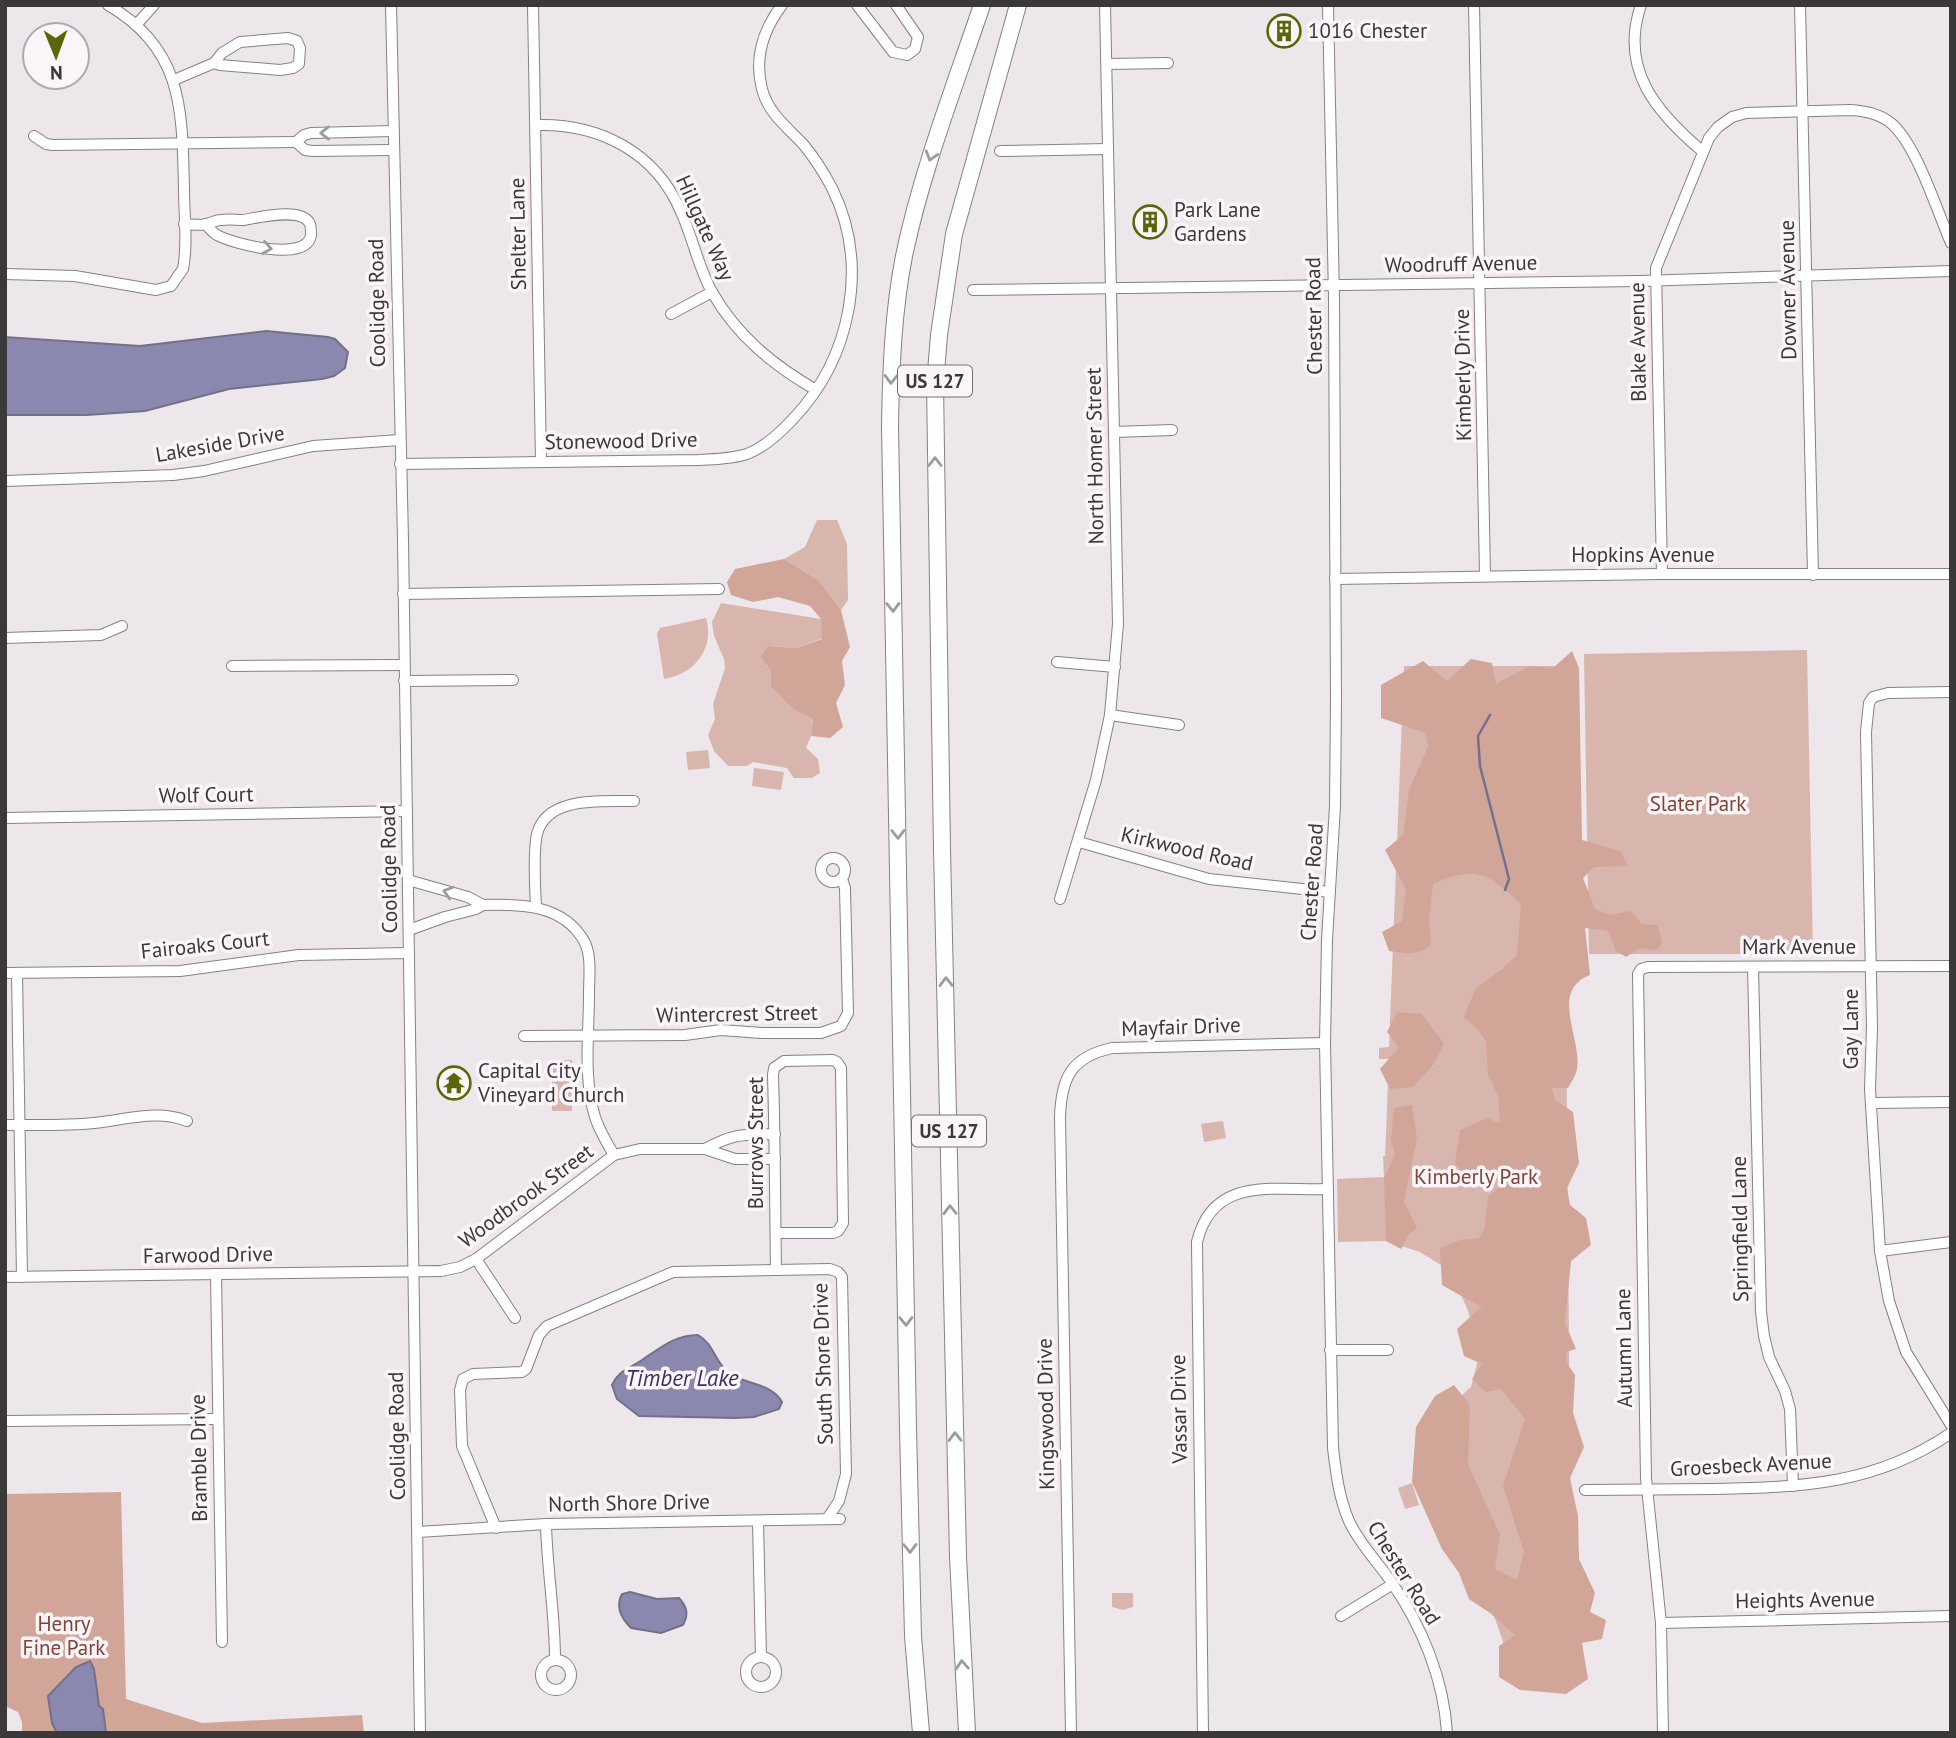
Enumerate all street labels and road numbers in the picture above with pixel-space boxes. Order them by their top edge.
street label: Hillgate Way [670,171,741,285]
street label: Shelter Lane [503,177,532,291]
street label: Downer Avenue [1773,220,1802,360]
street label: Coolidge Road [362,238,391,368]
street label: Woodruff Avenue [1384,249,1538,278]
street label: Chester Road [1299,257,1328,375]
street label: Blake Avenue [1623,282,1652,402]
street label: Kimberly Drive [1448,309,1477,441]
road number: US 127 [898,366,972,396]
street label: North Homer Street [1079,367,1110,545]
street label: Lakeside Drive [153,419,286,468]
street label: Stonewood Drive [544,426,698,455]
street label: Hopkins Avenue [1571,541,1715,568]
street label: Wolf Court [158,780,254,809]
street label: Coolidge Road [374,804,403,934]
street label: Kirkwood Road [1118,820,1256,877]
street label: Chester Road [1294,822,1329,942]
street label: Fairoaks Court [139,924,270,965]
street label: Mark Avenue [1742,933,1856,960]
street label: Gay Lane [1837,989,1864,1069]
street label: Wintercrest Street [656,999,818,1028]
street label: Mayfair Drive [1121,1011,1241,1042]
street label: Burrows Street [742,1077,769,1209]
road number: US 127 [912,1116,986,1147]
street label: Woodbrook Street [453,1138,598,1254]
street label: Springfield Lane [1725,1156,1754,1302]
street label: Farwood Drive [143,1240,273,1269]
street label: South Shore Drive [806,1282,839,1446]
street label: Autumn Lane [1609,1288,1638,1408]
street label: Kingswood Drive [1031,1338,1060,1490]
street label: Vassar Drive [1164,1354,1193,1465]
street label: Coolidge Road [382,1371,411,1501]
street label: Bramble Drive [184,1394,213,1522]
street label: Groesbeck Avenue [1669,1447,1833,1482]
street label: North Shore Drive [548,1488,710,1517]
street label: Chester Road [1362,1516,1447,1630]
street label: Heights Avenue [1735,1585,1875,1614]

